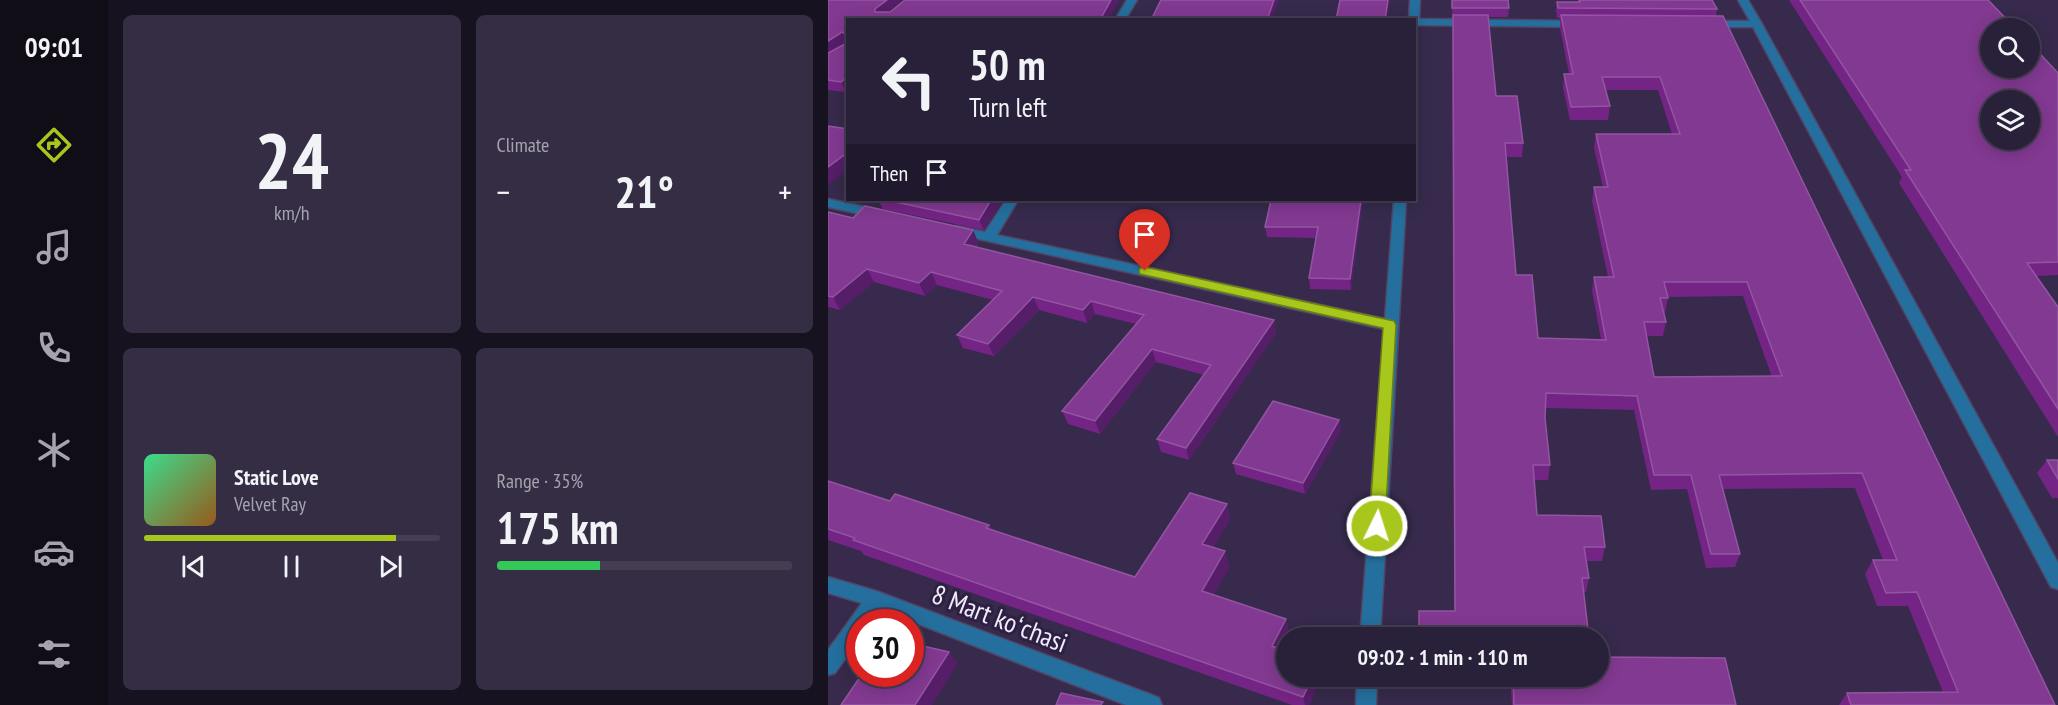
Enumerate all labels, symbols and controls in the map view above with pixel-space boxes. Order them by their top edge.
map controls [1980,18,2040,150]
button: search [1980,18,2040,78]
text: 09:01 [25,30,83,64]
text: 50 m [969,37,1046,92]
icon: left [870,42,948,120]
text: Turn left [969,90,1047,124]
button: layers [1980,90,2040,150]
text: 24 [254,110,329,211]
icon: directions [33,124,75,166]
text: Climate [497,132,549,158]
icon: arrive [920,156,953,189]
text: Then [870,159,908,187]
text: 21° [615,162,674,220]
text: − [497,170,510,213]
text: + [778,170,792,213]
text: km/h [274,200,309,226]
pin [1119,209,1170,271]
icon: arrive [1128,218,1161,251]
icon: music [33,226,75,268]
icon: phone [33,327,75,369]
icon: climate [33,429,75,471]
text: Static Love [234,463,319,491]
text: Range · 35% [497,468,583,494]
text: Velvet Ray [234,491,306,517]
position arrow [1345,494,1409,558]
text: 175 km [497,498,619,556]
icon: car [33,531,75,573]
icon: previous [177,550,210,583]
icon: pause [275,550,308,583]
icon: next [374,550,407,583]
street label: 8 Mart koʻchasi [928,577,1072,659]
speed limit sign: 30 [846,609,924,687]
icon: filters [33,633,75,675]
text: 09:02 · 1 min · 110 m [1357,643,1528,671]

